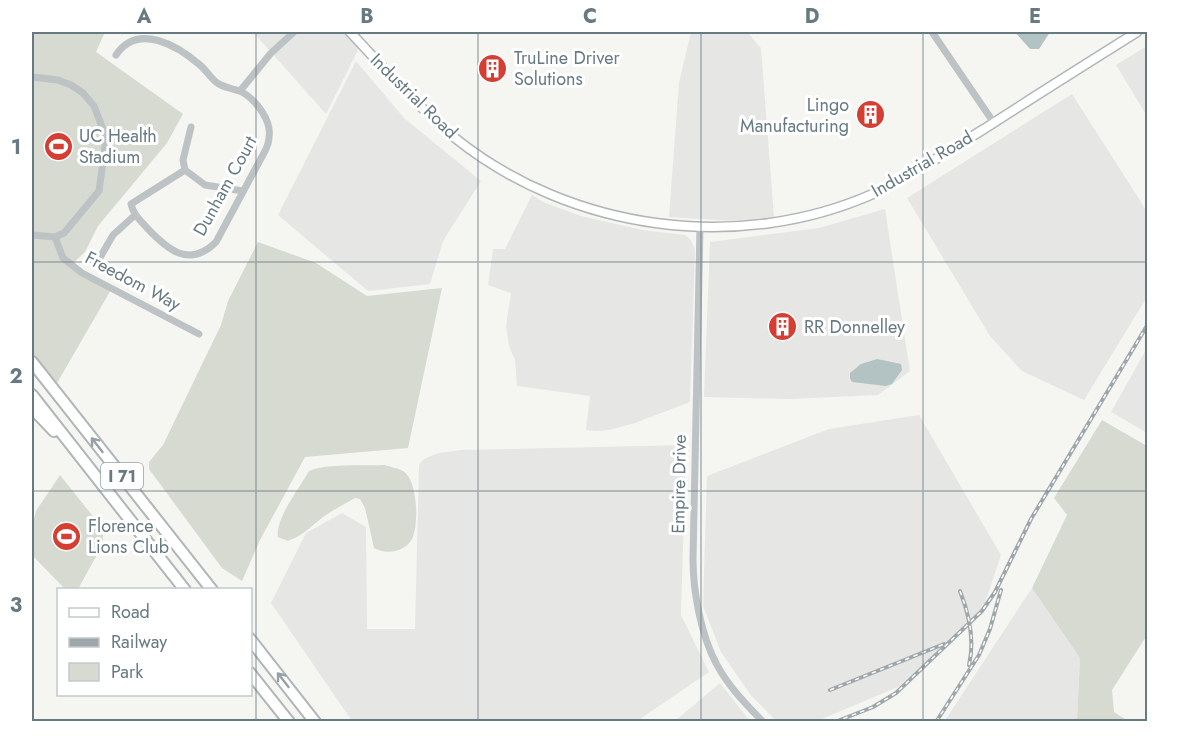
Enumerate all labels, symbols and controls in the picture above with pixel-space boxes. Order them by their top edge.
text: A [136,2,152,31]
text: B [360,2,374,31]
text: C [583,2,597,31]
text: D [805,2,819,31]
text: E [1029,2,1041,31]
place label: TruLine Driver Solutions [514,45,620,92]
street label: Industrial Road [364,47,464,145]
building icon: TruLine Driver Solutions [477,52,509,84]
place label: Lingo Manufacturing [740,92,849,139]
building icon: Lingo Manufacturing [854,99,886,131]
place label: UC Health Stadium [79,123,157,170]
street label: Industrial Road [867,124,977,204]
sports icon: UC Health Stadium [42,130,74,162]
street label: Dunham Court [187,131,264,241]
text: 1 [11,133,21,162]
street label: Freedom Way [80,245,186,317]
building icon: RR Donnelley [767,311,799,343]
place label: RR Donnelley [804,314,905,340]
text: 2 [9,362,23,391]
street label: Empire Drive [665,434,693,534]
one-way arrow [91,437,104,453]
road number: I 71 [101,463,143,489]
place label: Florence Lions Club [88,513,169,560]
sports icon: Florence Lions Club [51,520,83,552]
legend [57,588,252,696]
text: 3 [10,591,22,620]
text: Road [111,599,150,625]
text: Railway [111,629,167,655]
text: Park [111,659,143,685]
one-way arrow [277,672,290,688]

